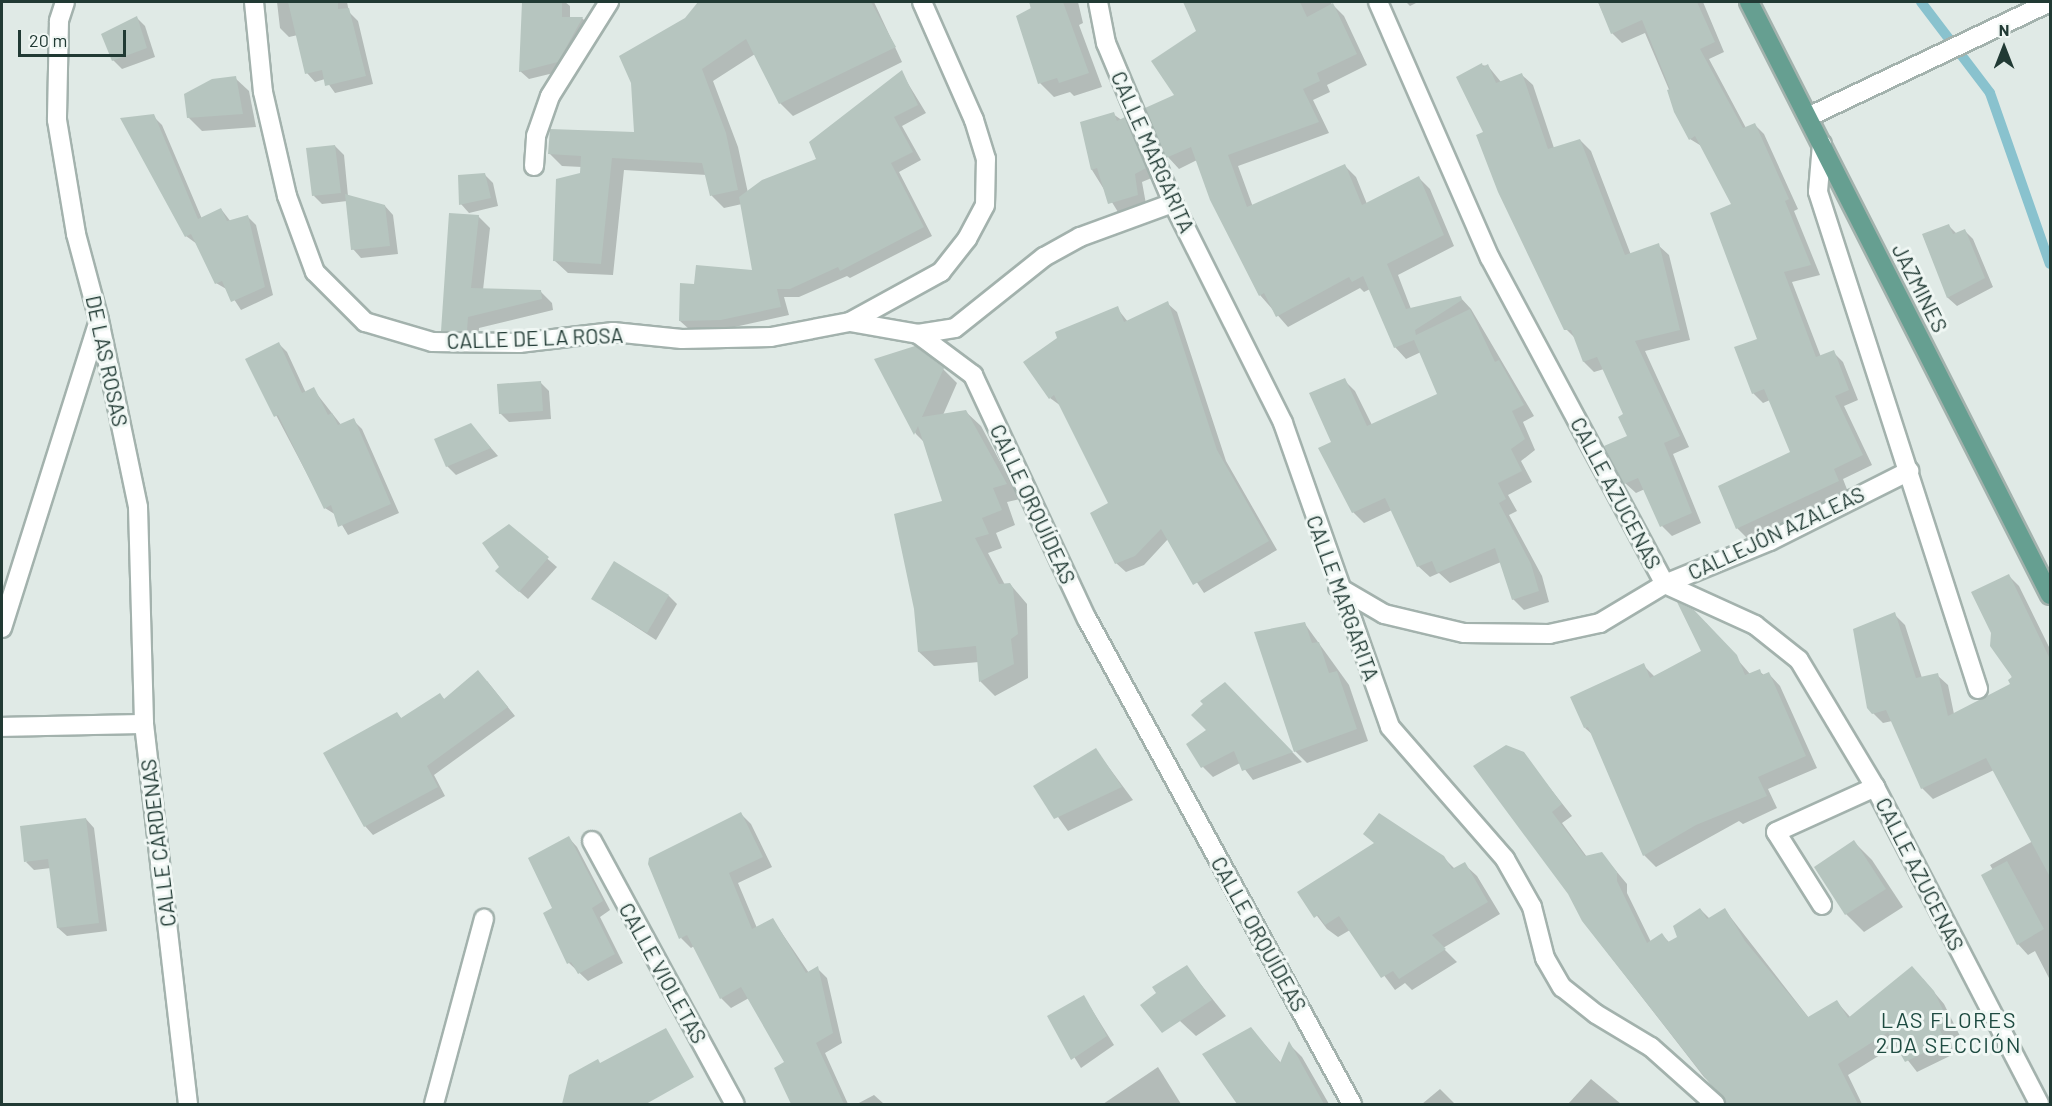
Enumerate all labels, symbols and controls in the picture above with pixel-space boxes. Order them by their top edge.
scale bar [21,18,129,56]
north arrow [1974,18,2034,78]
text: N [1999,20,2009,39]
text: 20 m [29,29,67,51]
street label: CALLE MARGARITA [1106,67,1200,237]
street label: JAZMINES [1887,240,1953,336]
street label: DE LAS ROSAS [81,293,133,429]
street label: CALLE DE LA ROSA [446,322,624,354]
street label: CALLE AZUCENAS [1565,413,1667,573]
street label: CALLE ORQUÍDEAS [985,420,1081,588]
street label: CALLEJÓN AZALEAS [1684,481,1868,585]
street label: CALLE MARGARITA [1301,512,1385,684]
street label: CALLE CÁRDENAS [135,758,181,928]
street label: CALLE AZUCENAS [1871,793,1969,955]
street label: CALLE ORQUÍDEAS [1206,852,1312,1016]
street label: CALLE VIOLETAS [614,898,712,1048]
district label: LAS FLORES 2DA SECCIÓN [1876,1006,2022,1058]

